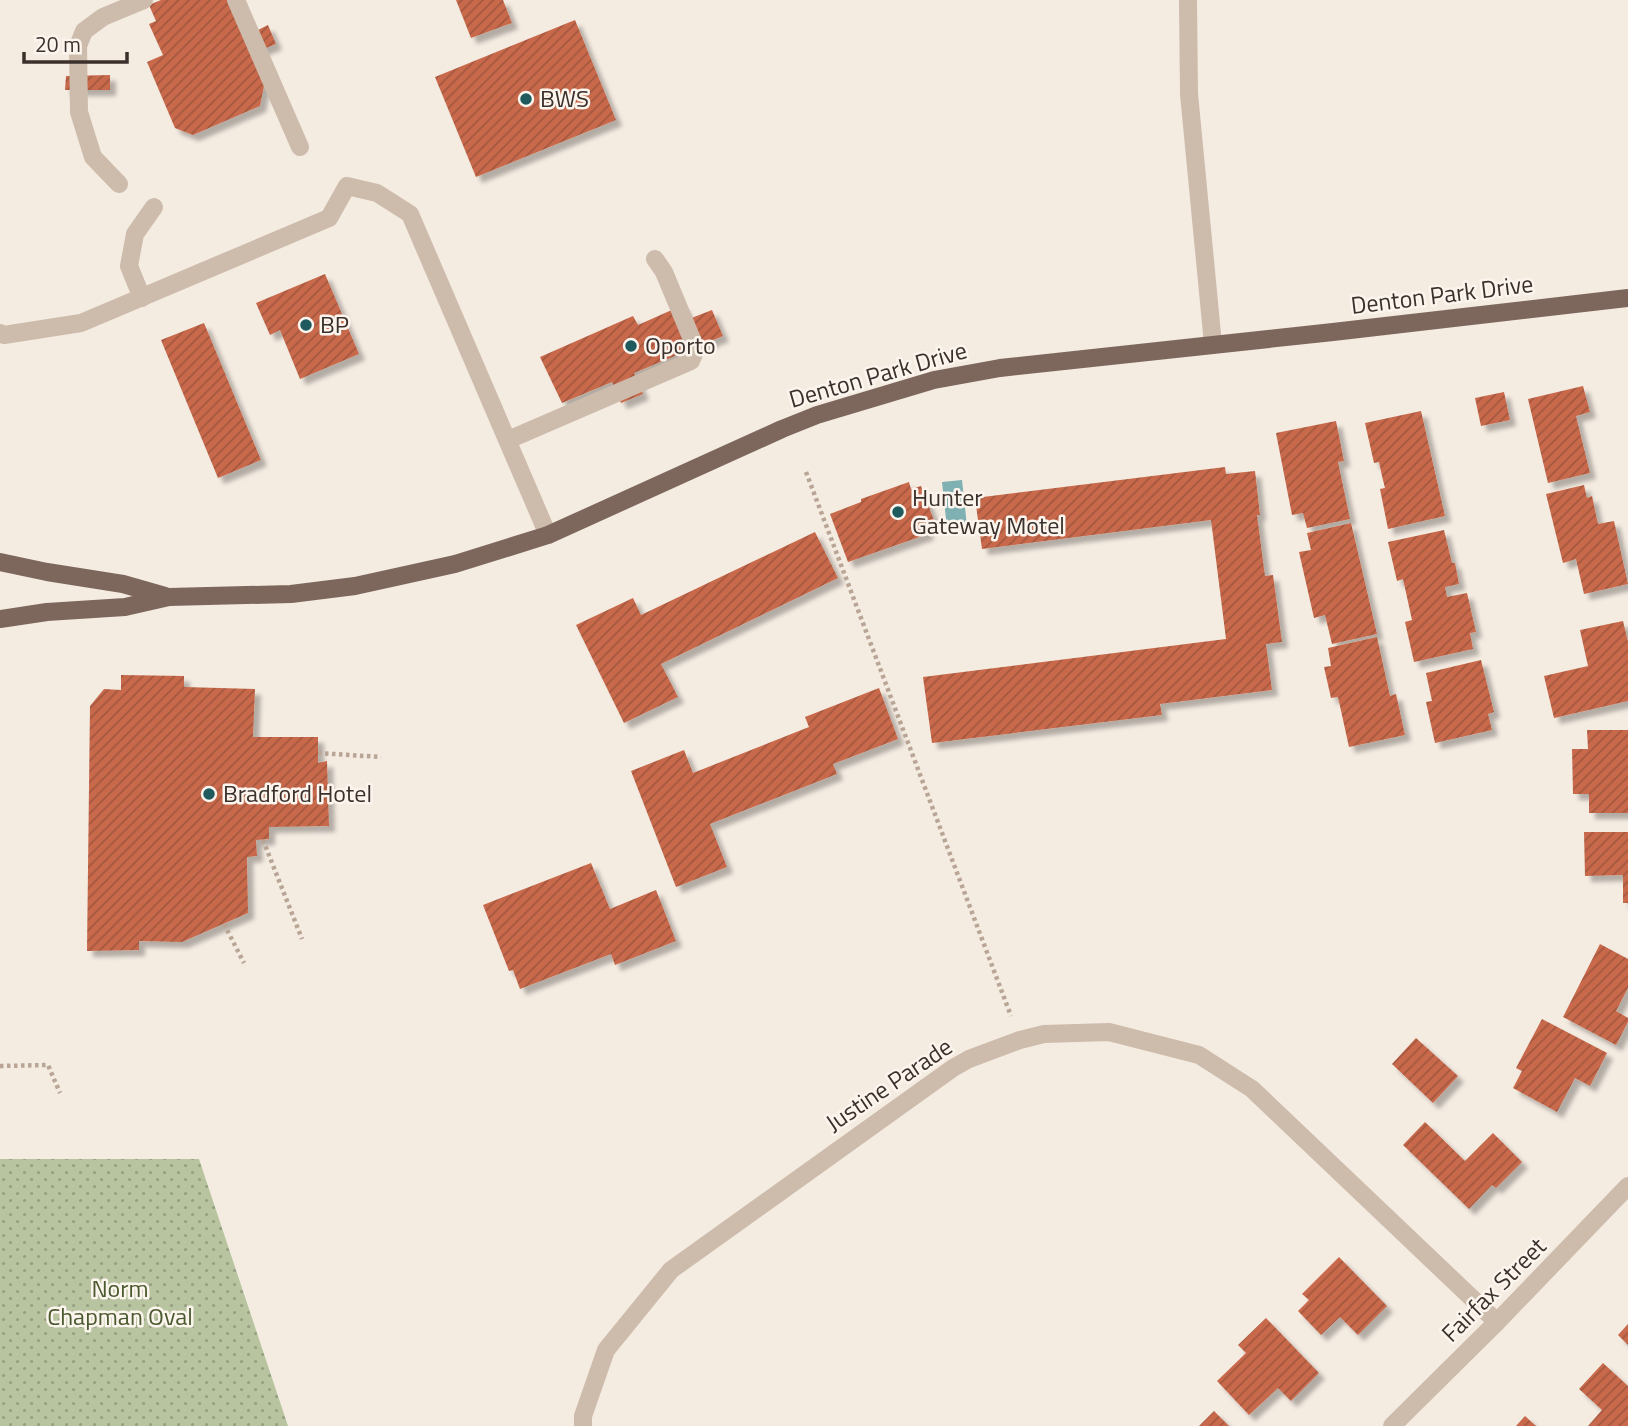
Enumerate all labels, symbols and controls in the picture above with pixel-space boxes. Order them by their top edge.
scale bar [24,21,128,65]
text: 20 m [35,28,81,60]
place label: BWS [540,80,589,116]
marker: BWS [518,91,534,107]
street label: Denton Park Drive [1349,265,1535,323]
place label: BP [320,306,349,342]
marker: BP [298,317,314,333]
place label: Oporto [645,327,716,363]
street label: Denton Park Drive [785,331,971,417]
marker: Oporto [623,338,639,354]
place label: Hunter Gateway Motel [912,479,1065,543]
marker: Hunter Gateway Motel [890,504,906,520]
place label: Bradford Hotel [223,775,372,811]
marker: Bradford Hotel [201,786,217,802]
street label: Justine Parade [818,1028,959,1140]
street label: Fairfax Street [1433,1228,1554,1350]
park label: Norm Chapman Oval [47,1270,193,1334]

